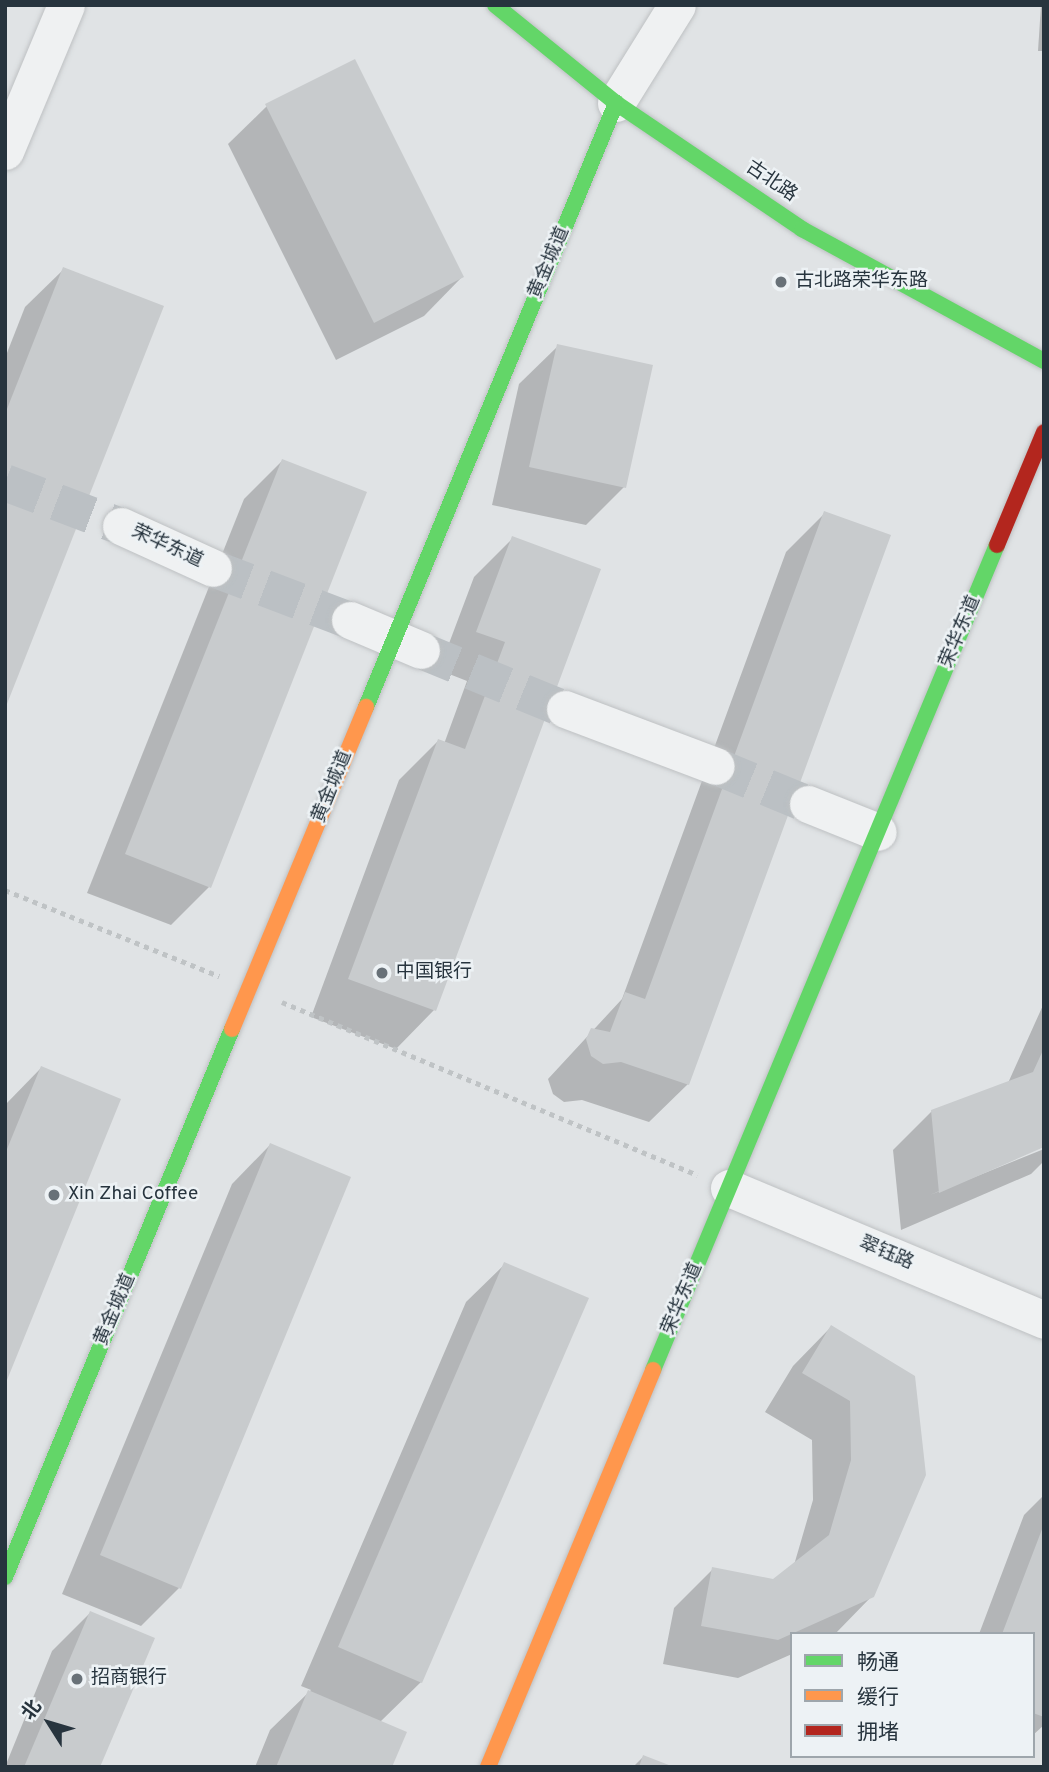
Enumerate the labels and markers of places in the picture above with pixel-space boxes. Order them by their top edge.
place label: 古北路荣华东路 [795,271,928,293]
marker: 古北路荣华东路 [773,274,789,290]
place label: 中国银行 [396,962,472,984]
marker: 中国银行 [374,965,390,981]
place label: Xin Zhai Coffee [68,1184,198,1206]
marker: Xin Zhai Coffee [46,1187,62,1203]
place label: 招商银行 [91,1668,167,1690]
marker: 招商银行 [69,1671,85,1687]

